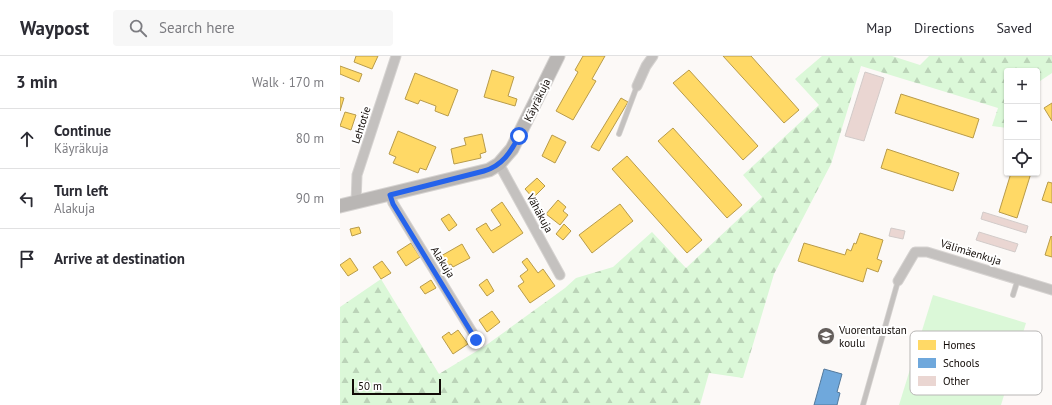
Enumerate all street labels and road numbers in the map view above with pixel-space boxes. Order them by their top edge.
street label: Käyräkuja [521,76,553,124]
street label: Lehtotie [348,104,374,145]
street label: Vähäkuja [523,190,556,235]
street label: Välimäenkuja [938,236,1003,268]
street label: Alakuja [428,244,458,280]

